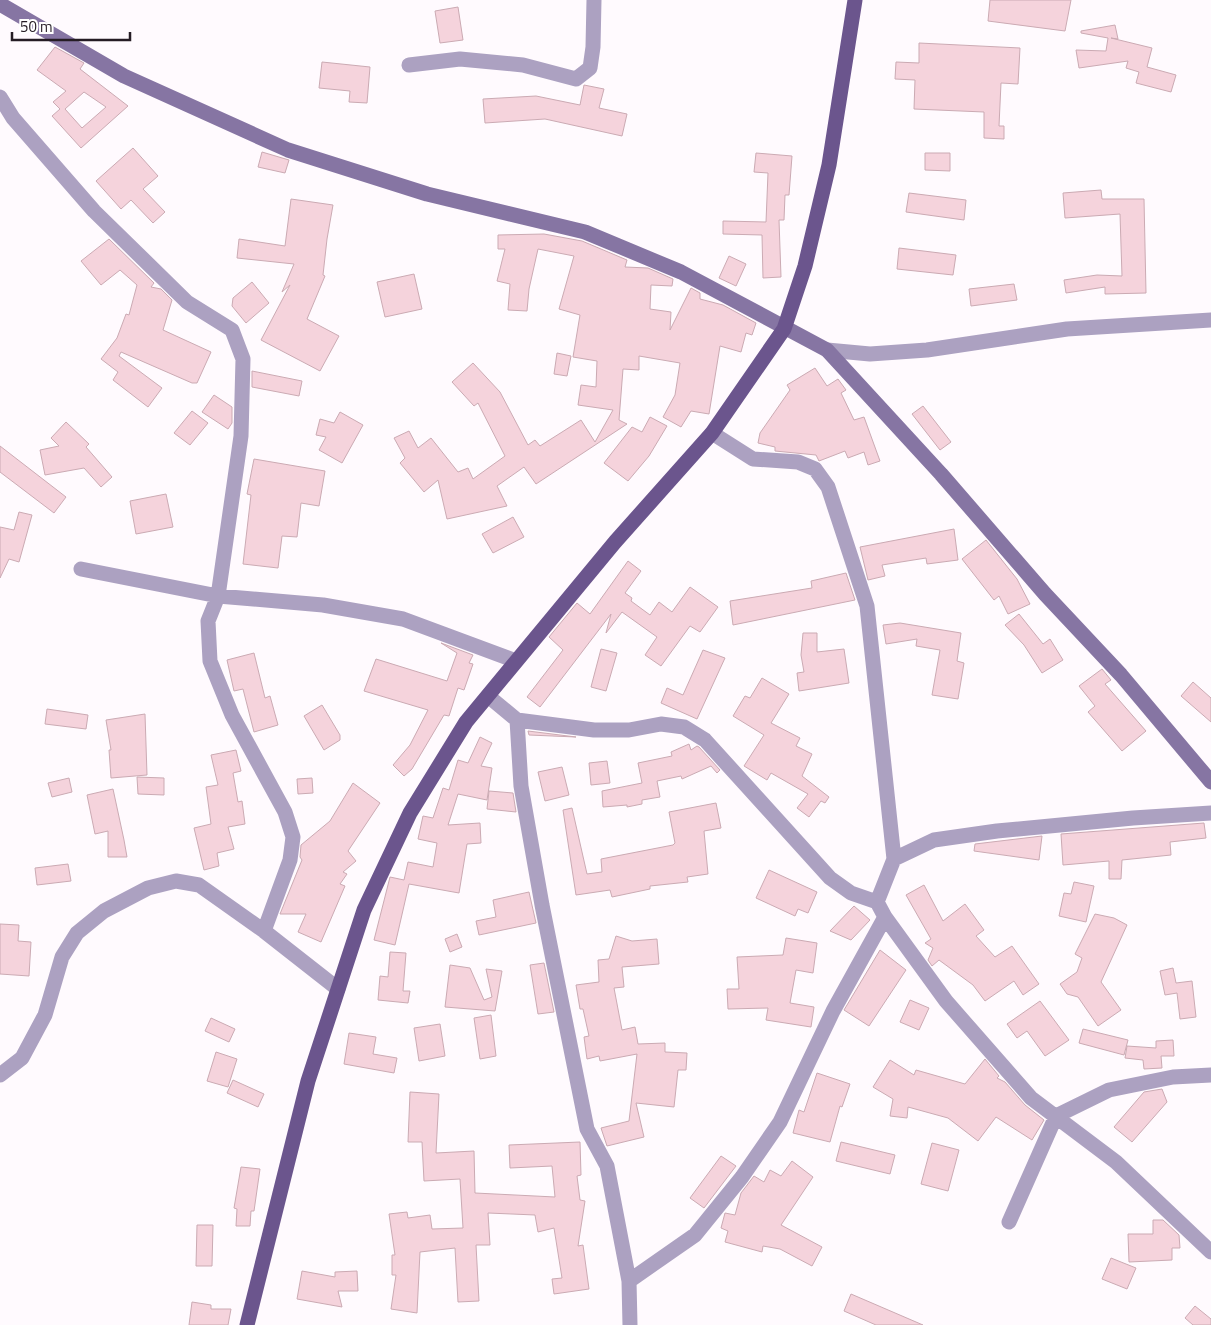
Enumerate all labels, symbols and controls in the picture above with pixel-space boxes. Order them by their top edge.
scale bar [12,10,130,42]
text: 50 m [20,15,53,38]

